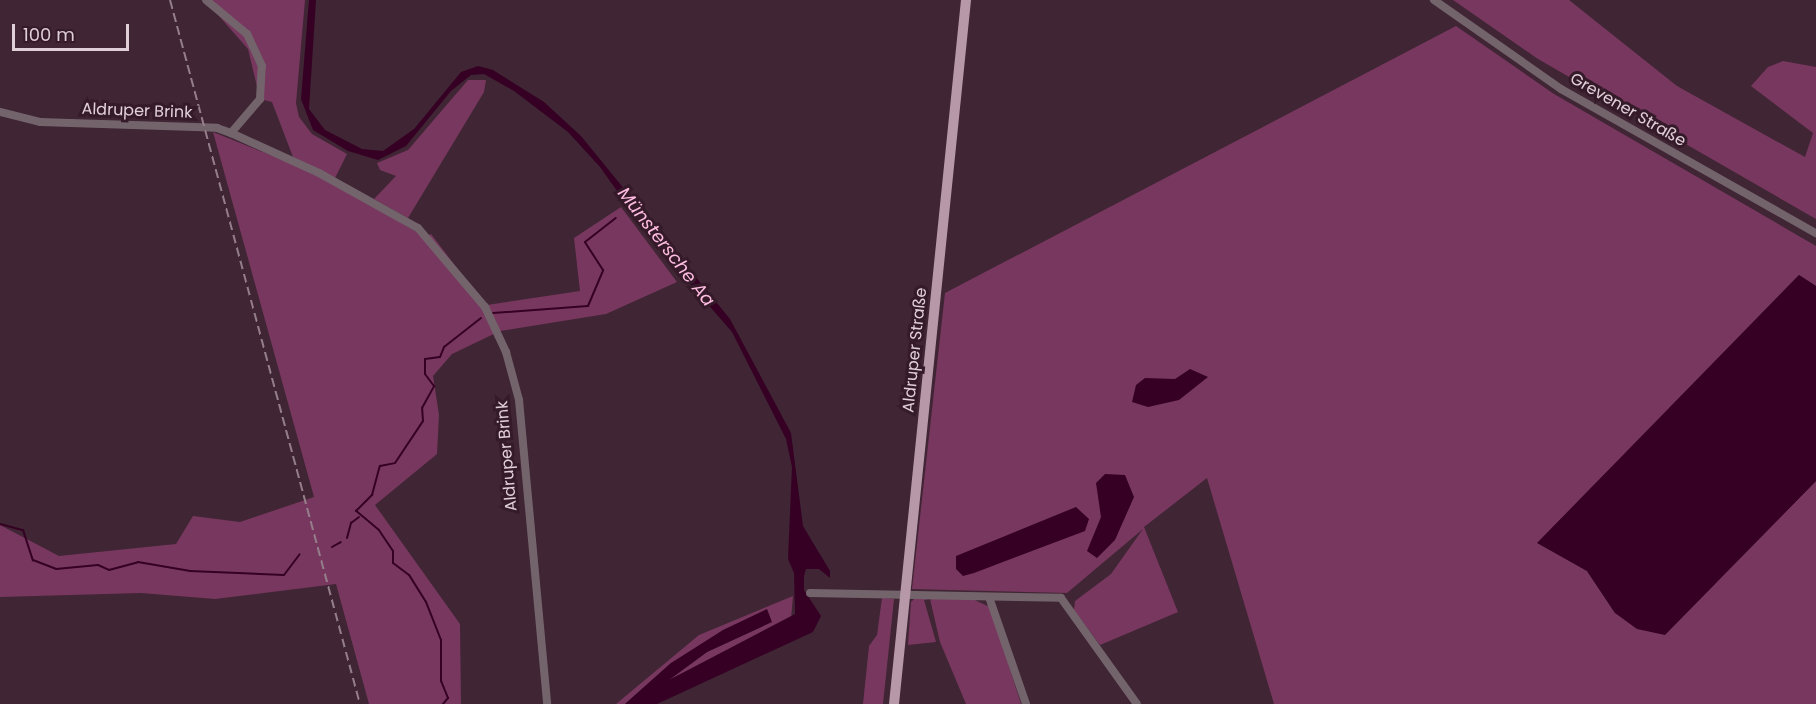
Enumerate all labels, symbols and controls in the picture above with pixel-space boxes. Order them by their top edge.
scale bar [15,12,132,50]
text: 100 m [23,22,75,47]
street label: Grevener Straße [1567,69,1689,151]
street label: Aldruper Brink [81,99,193,123]
water label: Münstersche Aa [613,183,719,311]
street label: Aldruper Straße [899,287,931,413]
street label: Aldruper Brink [493,400,521,512]

